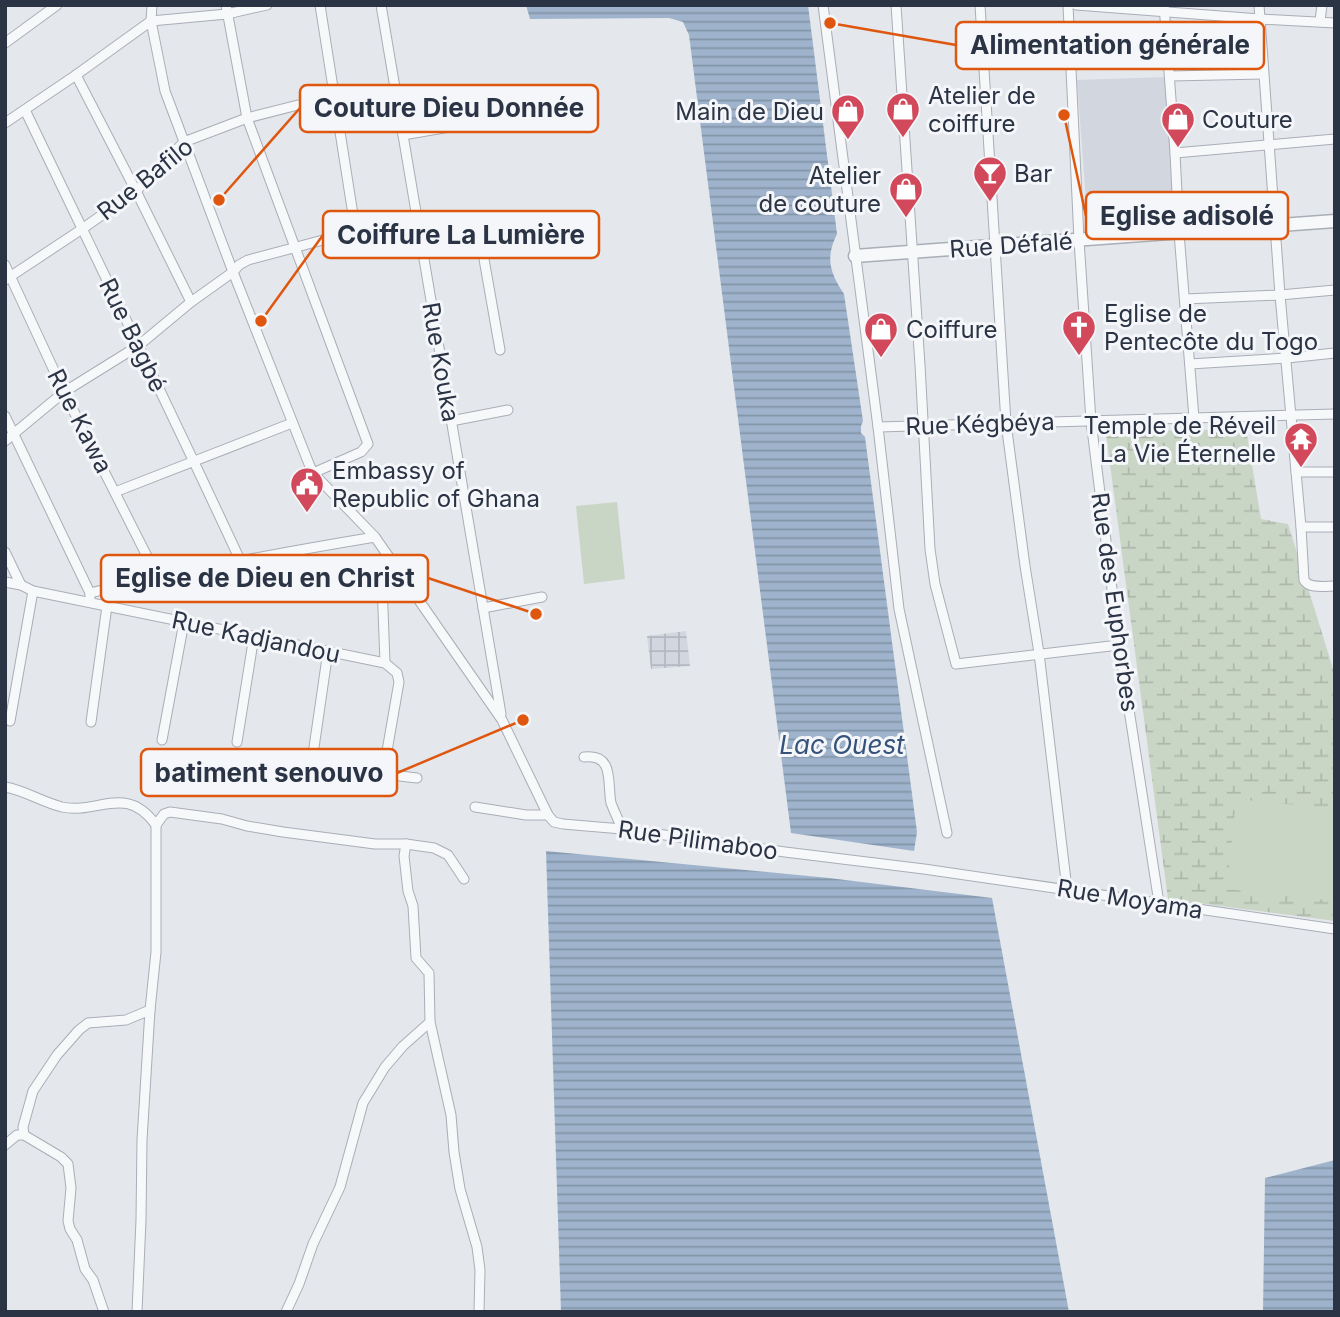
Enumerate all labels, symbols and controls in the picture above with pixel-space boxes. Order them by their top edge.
callout: Alimentation générale [956,22,1264,69]
text: Alimentation générale [970,29,1250,60]
place label: Atelier de coiffure [928,81,1036,138]
callout: Couture Dieu Donnée [300,85,598,132]
shop icon: Atelier de coiffure [884,90,922,139]
text: Couture Dieu Donnée [314,92,584,123]
shop icon: Main de Dieu [829,92,867,141]
place label: Main de Dieu [675,97,824,126]
shop icon: Couture [1159,100,1197,149]
place label: Couture [1202,105,1293,134]
street label: Rue Bafilo [91,132,199,226]
bar icon: Bar [971,154,1009,203]
place label: Bar [1014,159,1052,188]
place label: Atelier de couture [759,161,881,218]
shop icon: Atelier de couture [887,170,925,219]
callout: Eglise adisolé [1086,192,1288,239]
text: Eglise adisolé [1100,200,1274,231]
callout: Coiffure La Lumière [323,211,599,258]
text: Coiffure La Lumière [337,219,585,250]
street label: Rue Défalé [948,226,1074,264]
street label: Rue Bagbé [93,273,173,397]
place label: Eglise de Pentecôte du Togo [1104,299,1318,356]
street label: Rue Kouka [416,300,466,424]
church icon: Eglise de Pentecôte du Togo [1060,308,1098,357]
shop icon: Coiffure [862,310,900,359]
place label: Coiffure [906,315,997,344]
street label: Rue Kawa [41,364,119,478]
street label: Rue Kégbéya [905,407,1055,441]
place label: Temple de Réveil La Vie Éternelle [1083,411,1276,468]
temple icon: Temple de Réveil La Vie Éternelle [1282,420,1320,469]
place label: Embassy of Republic of Ghana [332,456,540,513]
public building icon: Embassy of Republic of Ghana [288,465,326,514]
street label: Rue des Euphorbes [1085,490,1145,714]
callout: Eglise de Dieu en Christ [101,555,428,602]
text: Eglise de Dieu en Christ [115,562,415,593]
street label: Rue Kadjandou [169,605,343,669]
water label: Lac Ouest [779,729,905,760]
callout: batiment senouvo [141,749,397,796]
text: batiment senouvo [155,757,383,788]
street label: Rue Pilimaboo [616,814,780,866]
street label: Rue Moyama [1055,873,1205,925]

